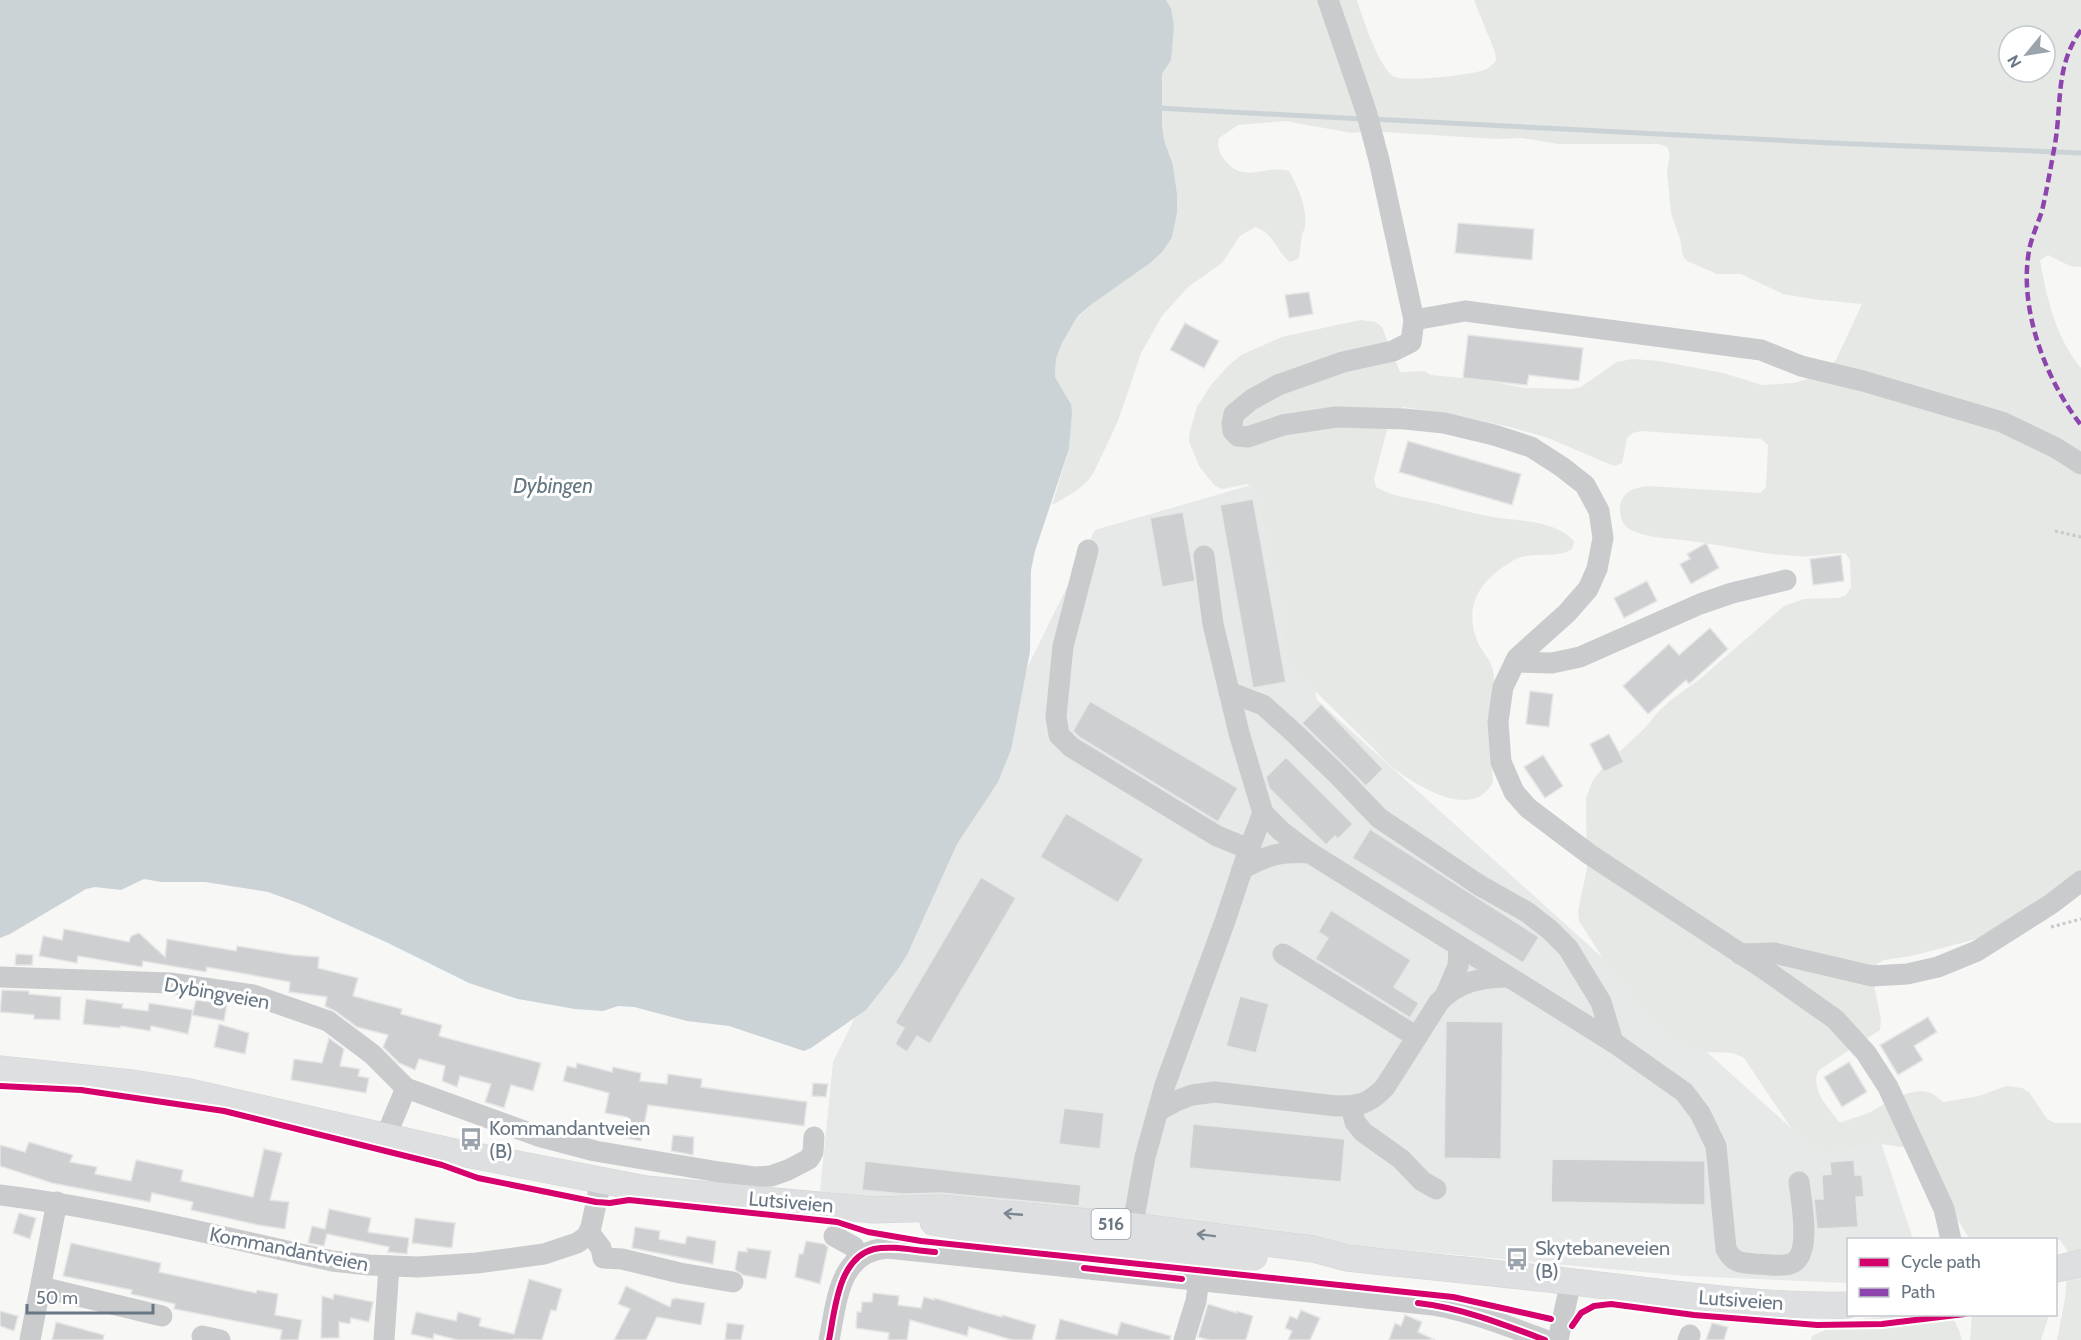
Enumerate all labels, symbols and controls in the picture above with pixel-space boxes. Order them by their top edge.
north arrow [1997,24,2057,84]
text: N [2003,52,2025,71]
water label: Dybingen [513,473,593,498]
street label: Dybingveien [162,972,272,1014]
place label: Kommandantveien (B) [489,1116,651,1163]
bus stop icon: Kommandantveien (B) [458,1126,484,1152]
street label: Lutsiveien [748,1186,834,1218]
one-way arrow [1003,1208,1023,1219]
road number: 516 [1092,1209,1130,1239]
street label: Kommandantveien [207,1222,371,1276]
one-way arrow [1197,1230,1217,1241]
place label: Skytebaneveien (B) [1535,1236,1670,1283]
legend [1847,1238,2057,1316]
bus stop icon: Skytebaneveien (B) [1504,1246,1530,1272]
text: Cycle path [1901,1251,1981,1273]
scale bar [27,1277,153,1315]
text: Path [1901,1281,1935,1303]
street label: Lutsiveien [1698,1285,1784,1315]
text: 50 m [36,1287,78,1309]

